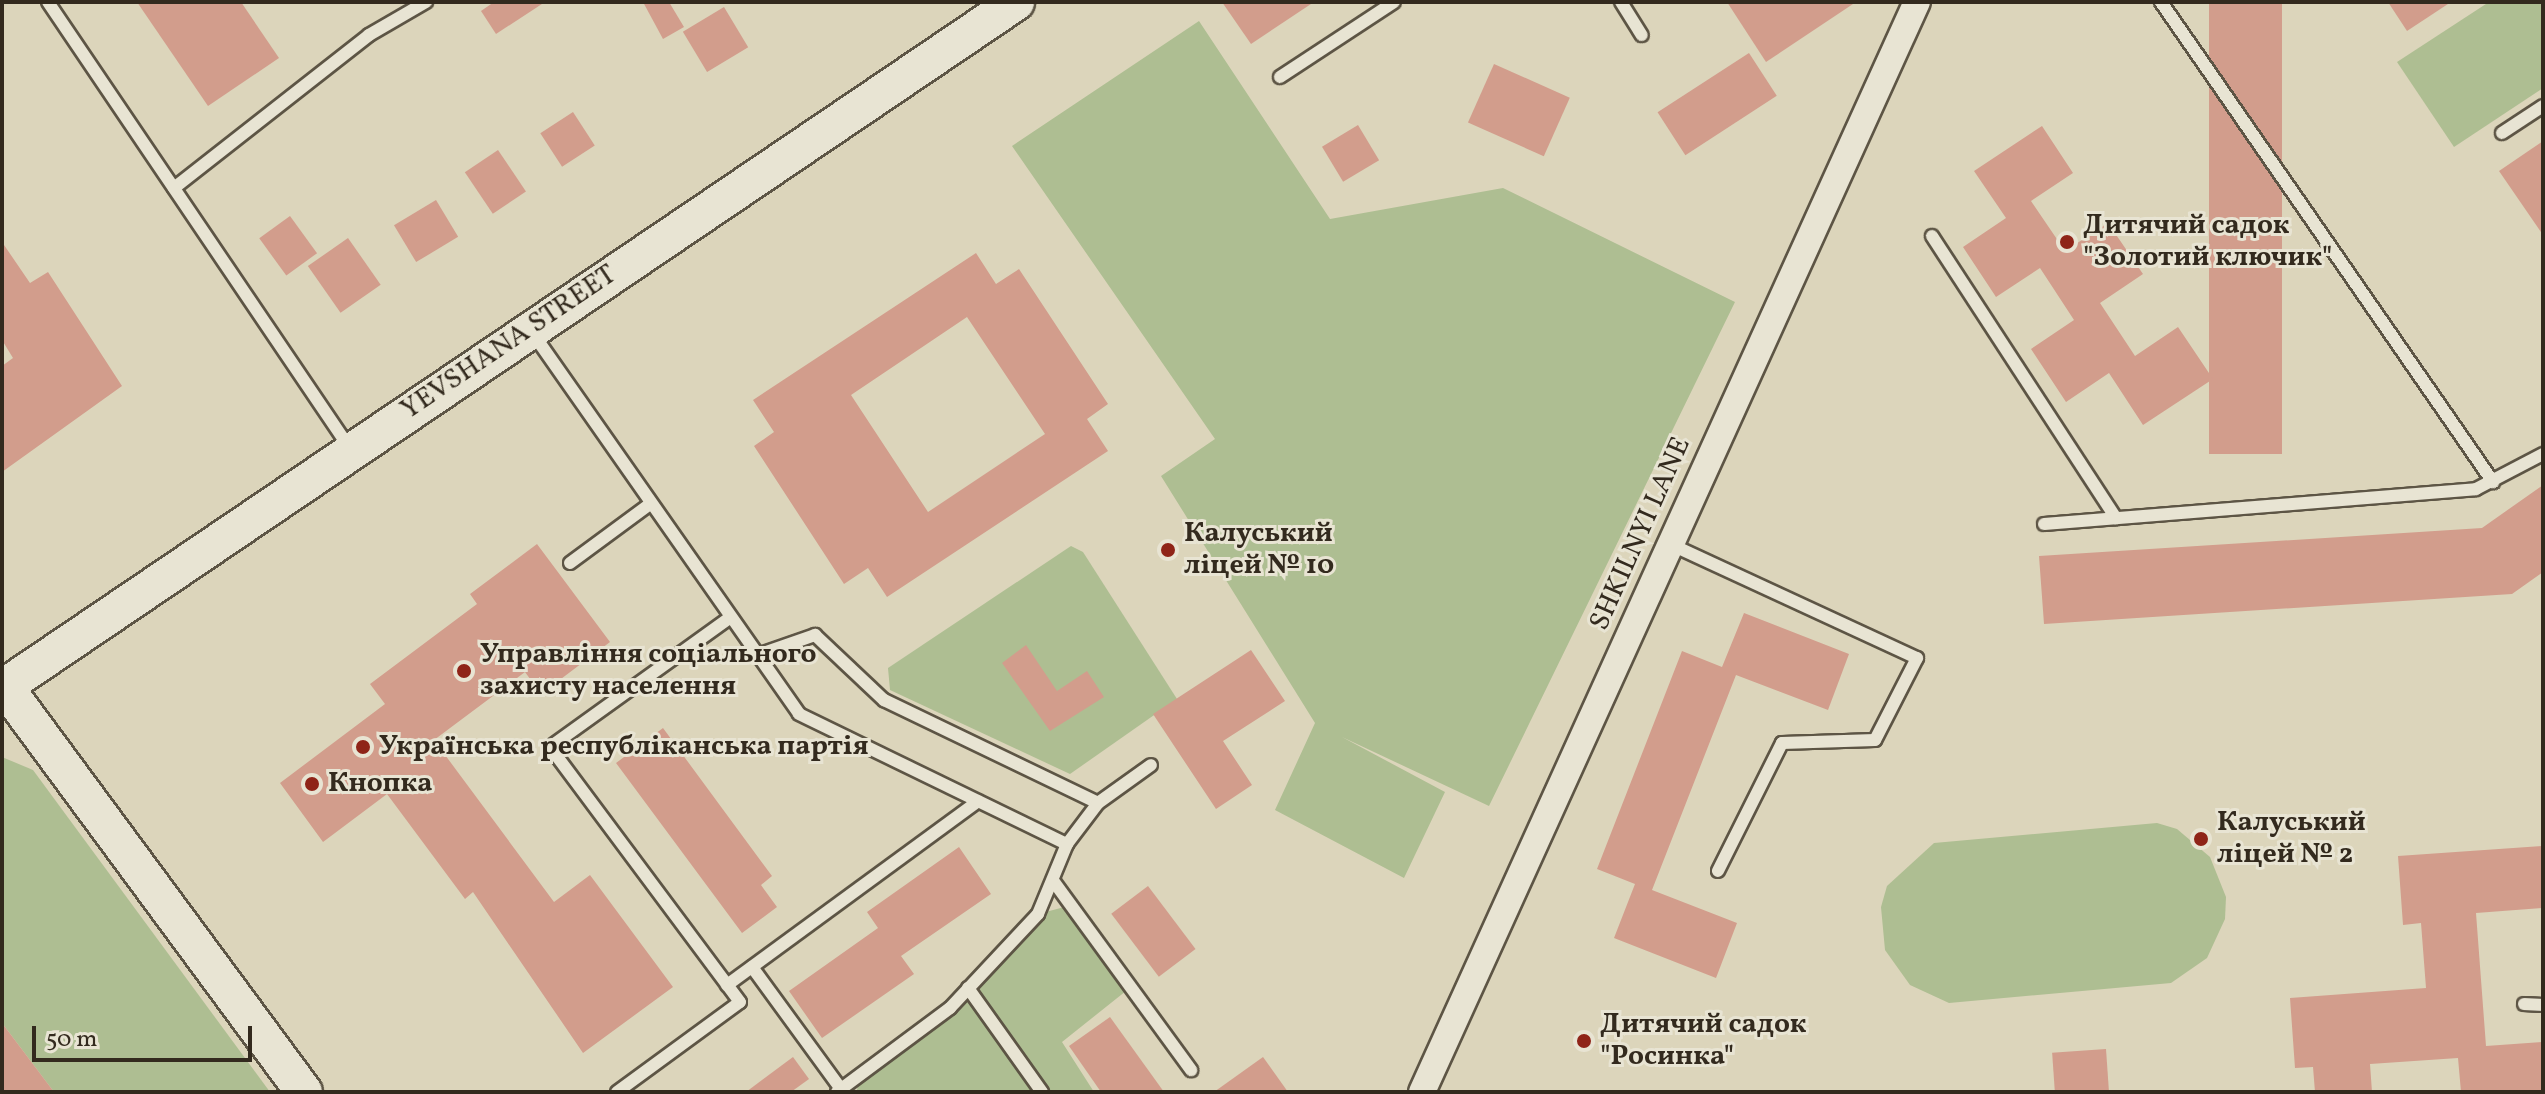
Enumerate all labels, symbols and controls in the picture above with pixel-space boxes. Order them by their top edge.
place label: Дитячий садок "Золотий ключик" [2083,209,2332,275]
marker: Дитячий садок "Золотий ключик" [2058,233,2076,251]
street label: YEVSHANA STREET [395,258,623,428]
street label: SHKILNYI LANE [1583,432,1699,636]
place label: Калуський ліцей № 10 [1184,517,1334,583]
marker: Калуський ліцей № 10 [1159,541,1177,559]
place label: Управління соціального захисту населення [480,638,817,704]
marker: Управління соціального захисту населення [455,662,473,680]
place label: Українська республіканська партія [379,730,869,764]
marker: Українська республіканська партія [354,738,372,756]
place label: Кнопка [328,767,433,801]
marker: Кнопка [303,775,321,793]
place label: Калуський ліцей № 2 [2217,806,2366,872]
marker: Калуський ліцей № 2 [2192,830,2210,848]
place label: Дитячий садок "Росинка" [1600,1008,1807,1074]
scale bar [36,1010,256,1060]
text: 50 m [46,1023,98,1057]
marker: Дитячий садок "Росинка" [1575,1032,1593,1050]

